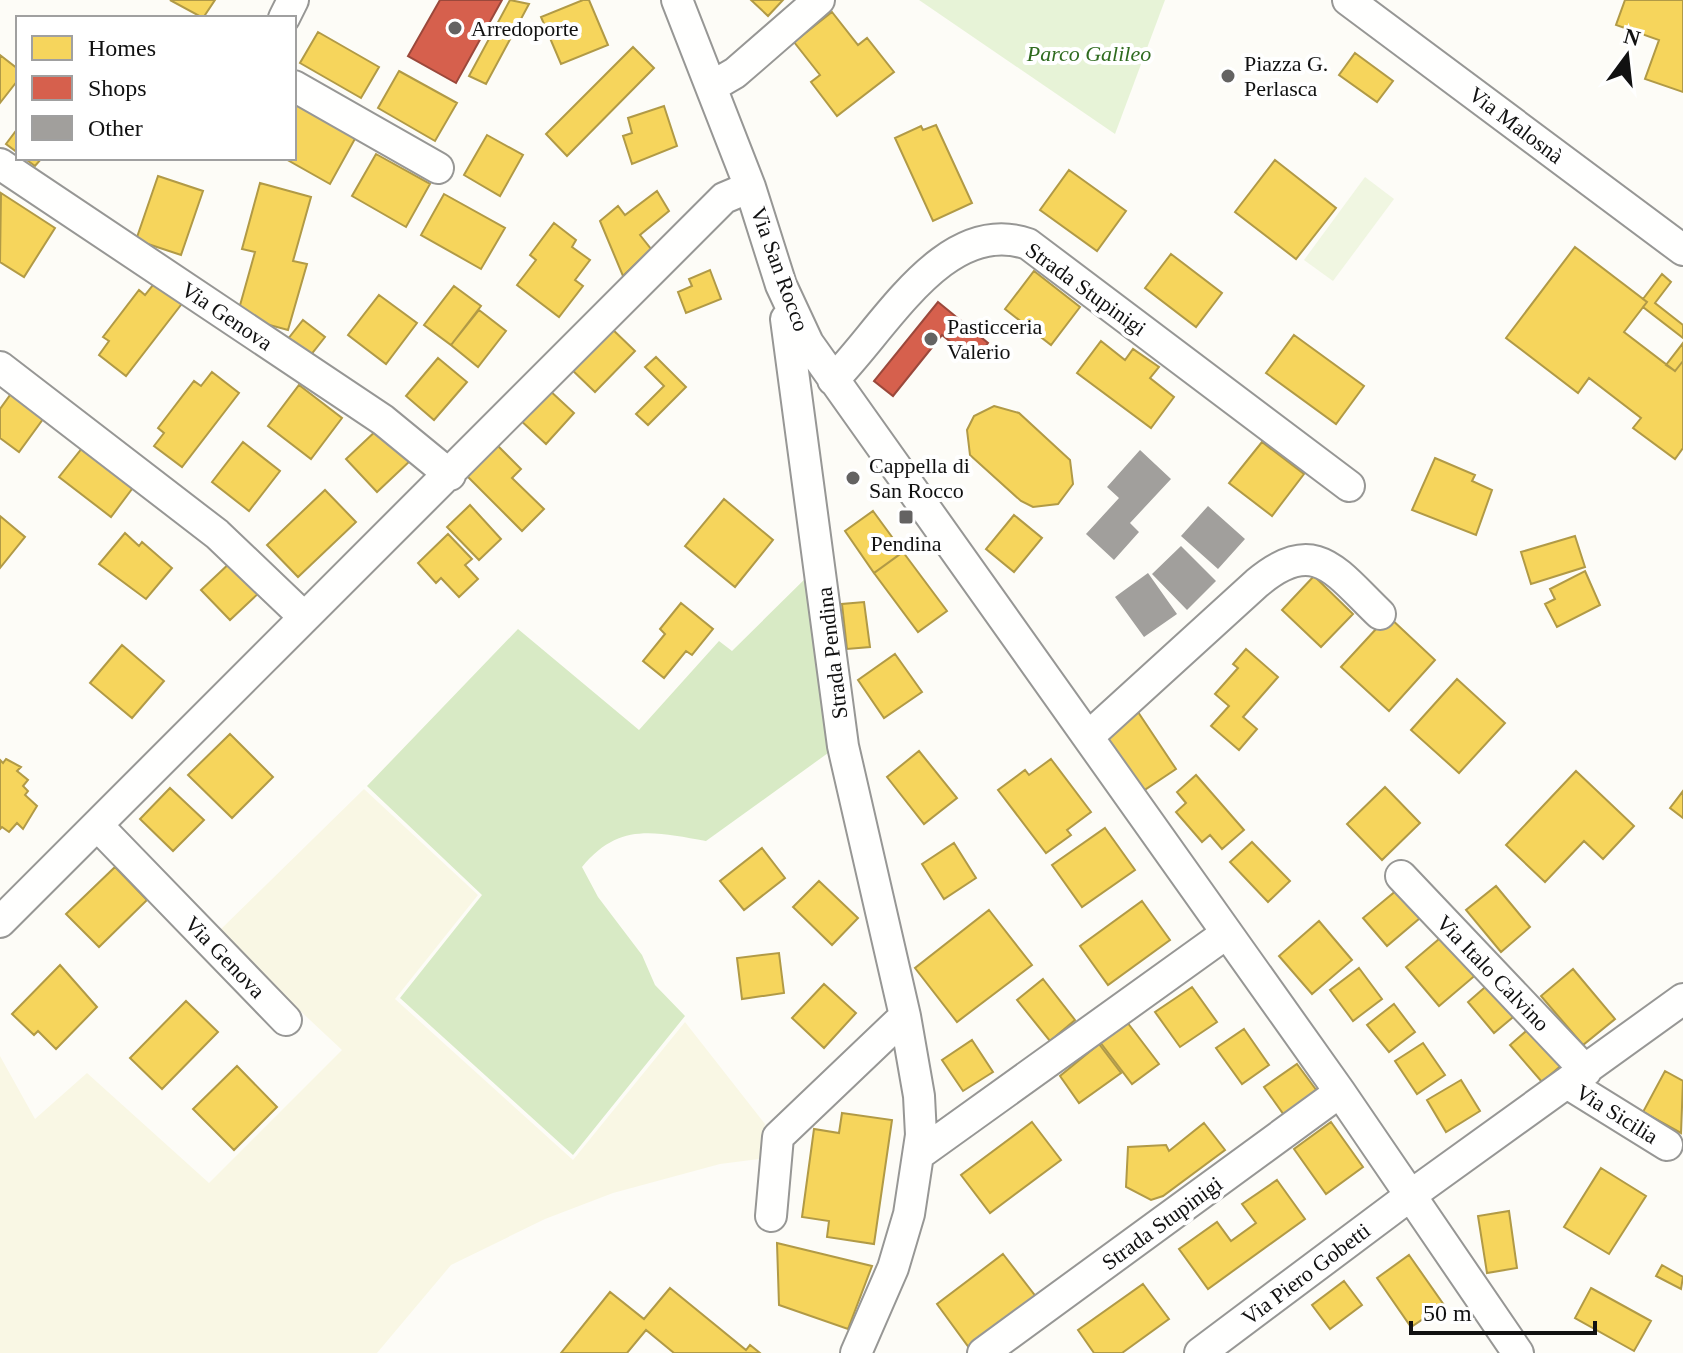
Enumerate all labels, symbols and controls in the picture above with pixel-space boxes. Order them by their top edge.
legend [16,16,296,160]
place label: Arredoporte [471,16,579,41]
north arrow [1587,16,1667,96]
marker: Arredoporte [446,19,464,37]
text: N [1621,23,1643,51]
text: Homes [88,35,156,61]
park label: Parco Galileo [1026,41,1151,66]
place label: Piazza G. Perlasca [1244,51,1328,101]
marker: Piazza G. Perlasca [1219,67,1237,85]
text: Shops [88,75,147,101]
street label: Via Malosnà [1464,81,1568,169]
text: Other [88,115,143,141]
street label: Via San Rocco [746,203,814,335]
street label: Strada Stupinigi [1021,237,1151,341]
street label: Via Genova [177,276,277,356]
place label: Pasticceria Valerio [947,314,1043,364]
marker: Pasticceria Valerio [922,330,940,348]
place label: Cappella di San Rocco [869,453,970,503]
marker: Cappella di San Rocco [844,469,862,487]
marker: Pendina [897,508,915,526]
place label: Pendina [871,531,942,556]
street label: Strada Pendina [811,585,852,720]
street label: Via Italo Calvino [1431,910,1555,1036]
street label: Via Genova [180,911,270,1003]
street label: Via Sicilia [1571,1079,1663,1149]
street label: Strada Stupinigi [1097,1171,1227,1275]
street label: Via Piero Gobetti [1237,1218,1375,1330]
scale bar [1411,1285,1595,1335]
text: 50 m [1423,1300,1472,1326]

